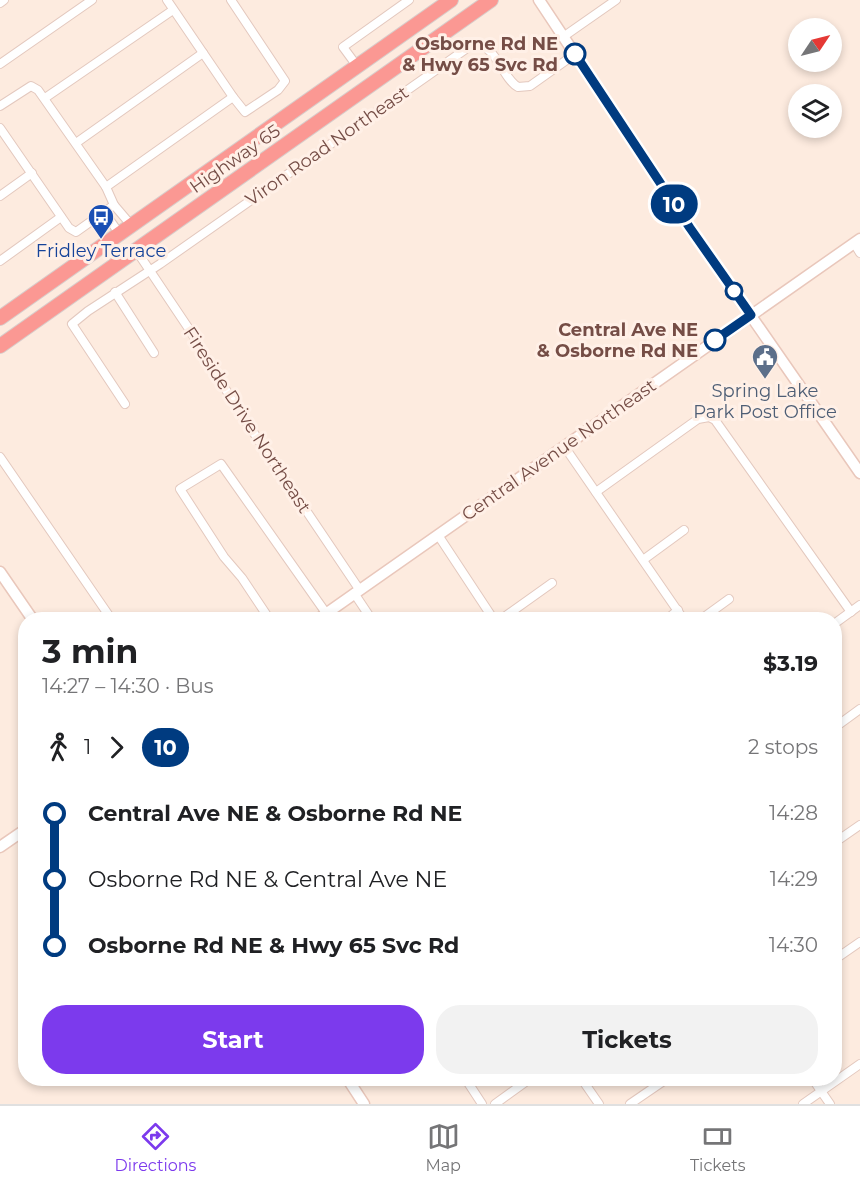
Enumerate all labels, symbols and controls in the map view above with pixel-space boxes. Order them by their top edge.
north arrow [788,18,842,72]
map controls [788,18,842,138]
place label: Osborne Rd NE & Hwy 65 Svc Rd [402,33,558,76]
marker: Osborne Rd NE & Hwy 65 Svc Rd [564,43,586,65]
street label: Viron Road Northeast [241,81,413,211]
button: layers [788,84,842,138]
street label: Highway 65 [186,120,284,198]
line badge: 10 [647,184,701,224]
text: 10 [663,192,685,217]
bus stop icon: Fridley Terrace [86,202,116,240]
place label: Fridley Terrace [36,240,166,262]
unlabelled marker [725,282,743,300]
place label: Central Ave NE & Osborne Rd NE [537,319,698,362]
street label: Fireside Drive Northeast [179,323,315,517]
marker: Central Ave NE & Osborne Rd NE [704,329,726,351]
public building icon: Spring Lake Park Post Office [750,342,780,380]
street label: Central Avenue Northeast [458,374,660,526]
place label: Spring Lake Park Post Office [693,380,837,423]
text: 3 min [42,631,138,671]
text: $3.19 [763,650,818,677]
text: 14:27 – 14:30 · Bus [42,674,214,698]
icon: walk [42,731,75,764]
icon: forward [100,731,133,764]
text: 1 [84,735,91,759]
text: 10 [154,735,177,760]
text: 2 stops [748,735,818,759]
text: Central Ave NE & Osborne Rd NE [88,800,462,827]
text: 14:28 [769,801,818,825]
text: Osborne Rd NE & Central Ave NE [88,866,447,893]
text: 14:29 [770,867,818,891]
text: Osborne Rd NE & Hwy 65 Svc Rd [88,932,459,959]
text: 14:30 [769,933,818,957]
button: Start [42,1005,424,1074]
button: Tickets [436,1005,818,1074]
tab: Directions [114,1120,196,1175]
tab: Map [425,1120,461,1175]
tab: Tickets [690,1120,746,1175]

